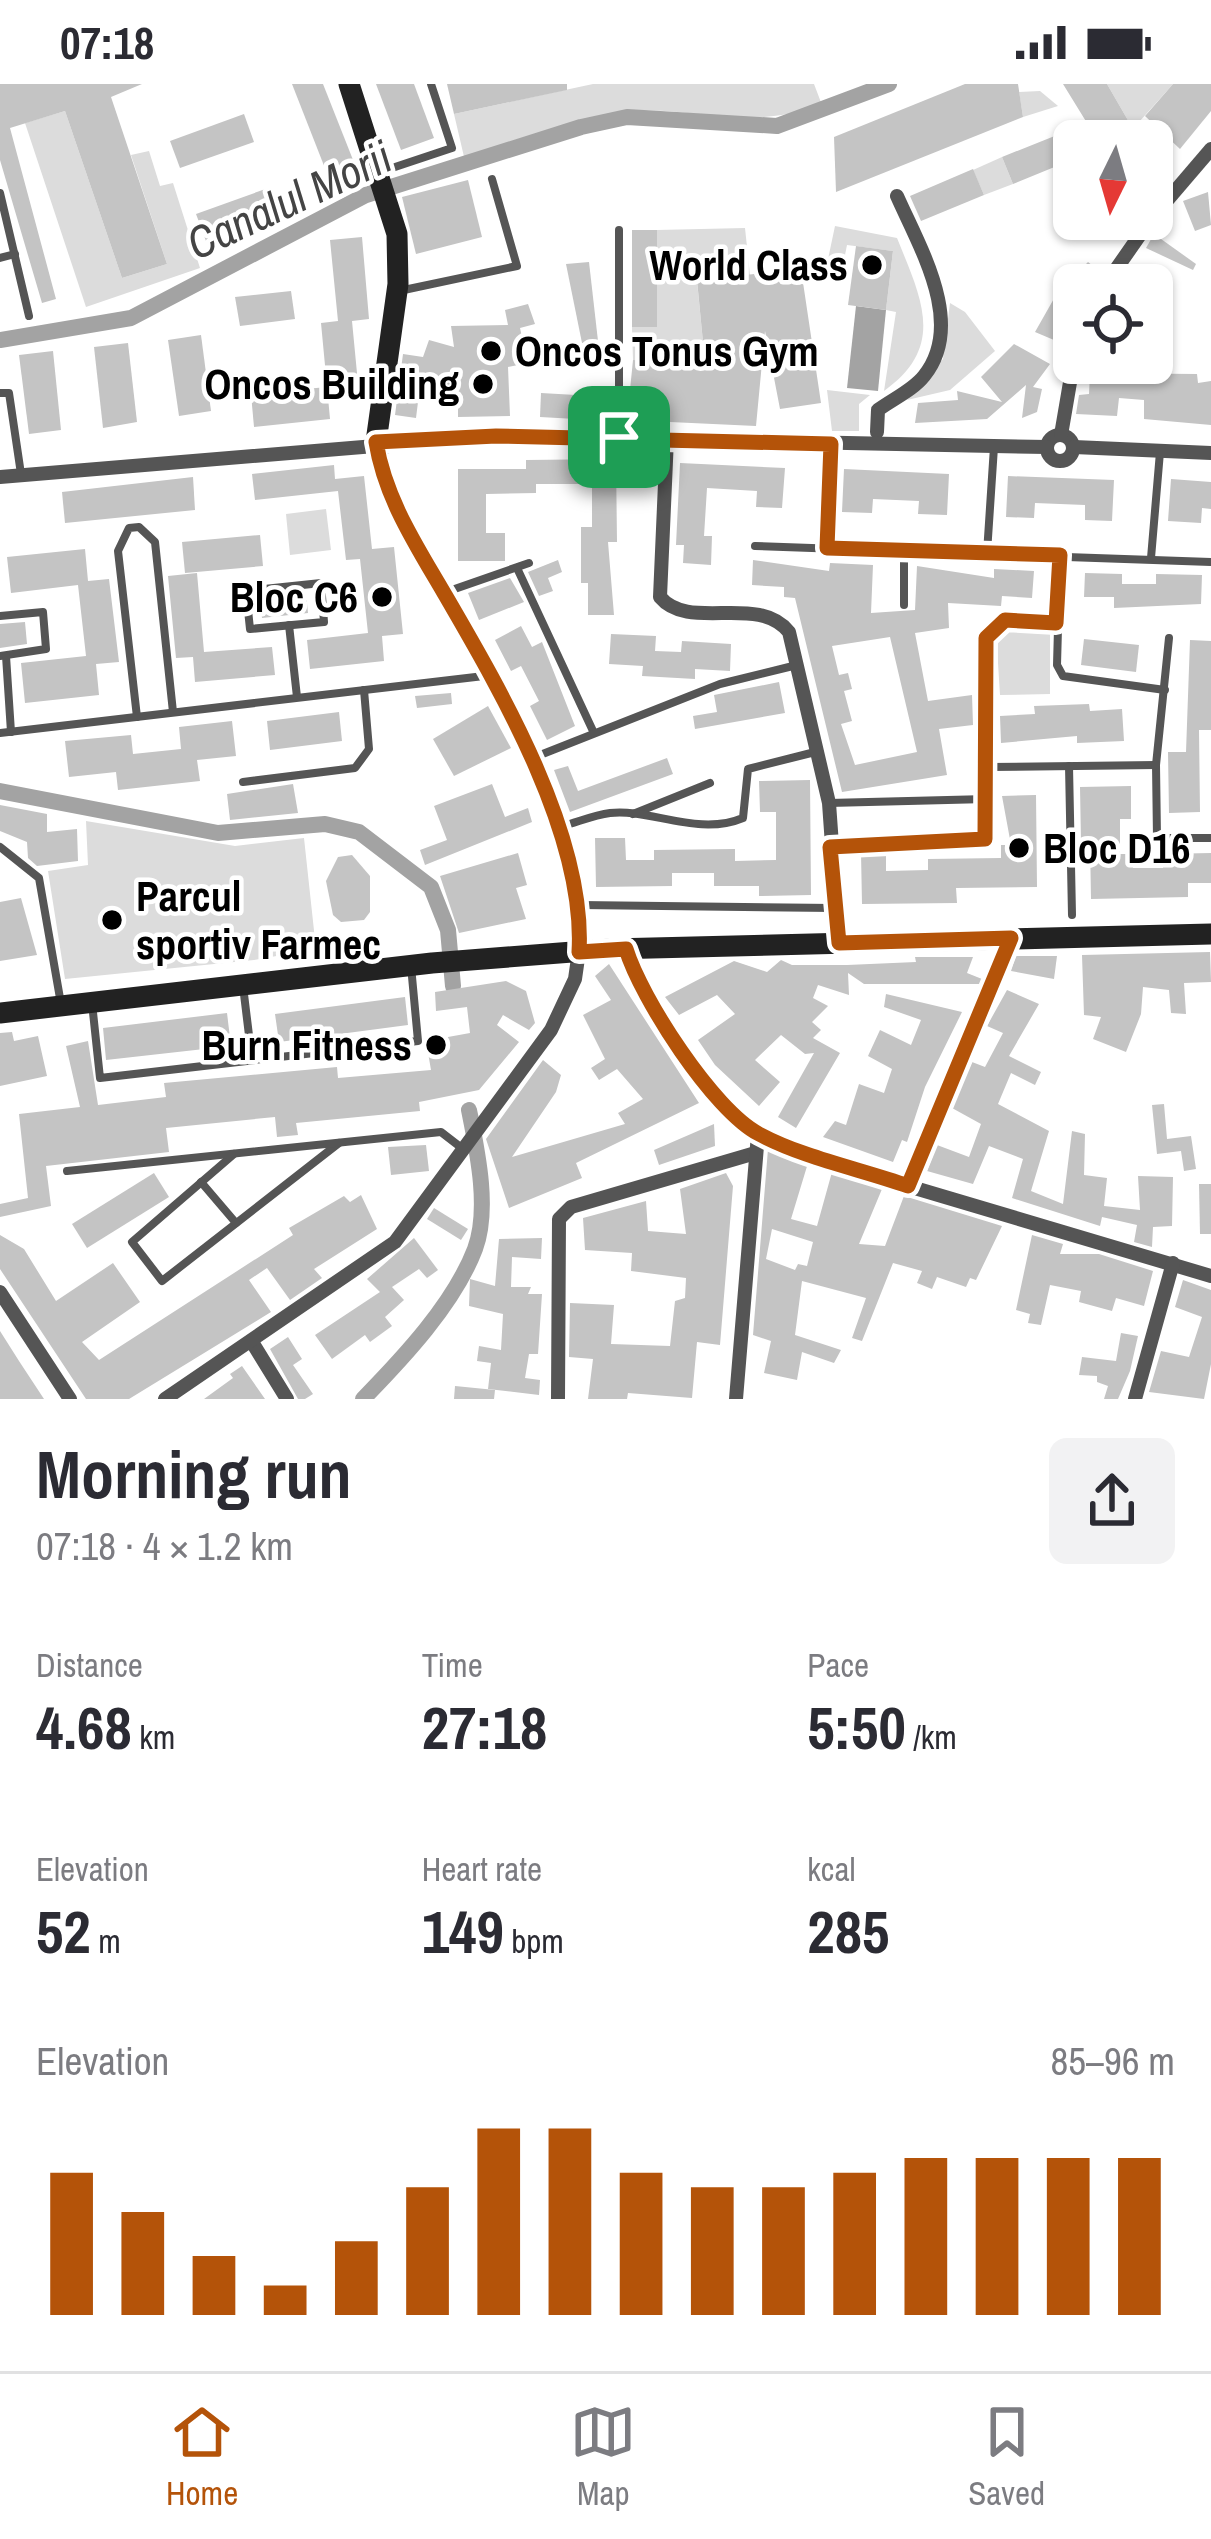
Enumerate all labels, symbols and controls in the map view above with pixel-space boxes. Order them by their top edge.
text: 07:18 [60,12,154,73]
north arrow [1053,120,1173,240]
map controls [1053,120,1173,384]
water label: Canalul Morii [176,126,401,274]
place label: World Class [650,237,848,293]
marker: World Class [859,252,885,278]
button: locate [1053,264,1173,384]
place label: Oncos Tonus Gym [515,323,819,379]
marker: Oncos Tonus Gym [478,338,504,364]
place label: Oncos Building [204,356,459,412]
marker: Oncos Building [470,371,496,397]
pin [568,386,670,488]
icon: arrive [586,404,652,470]
place label: Bloc C6 [230,569,358,625]
marker: Bloc C6 [369,584,395,610]
place label: Bloc D16 [1043,820,1190,876]
marker: Bloc D16 [1006,835,1032,861]
place label: Parcul sportiv Farmec [136,868,381,972]
marker: Parcul sportiv Farmec [99,907,125,933]
place label: Burn Fitness [201,1017,412,1073]
marker: Burn Fitness [423,1032,449,1058]
text: Morning run [36,1430,352,1519]
button: share [1049,1438,1175,1564]
text: 07:18 · 4 × 1.2 km [36,1520,293,1572]
text: Distance [36,1643,143,1687]
text: Time [422,1643,483,1687]
text: Pace [807,1643,869,1687]
text: 4.68 [36,1687,132,1768]
text: 27:18 [422,1687,547,1768]
text: 5:50 [807,1687,906,1768]
text: km [132,1715,175,1759]
text: /km [906,1715,957,1759]
text: Elevation [36,1847,149,1891]
text: Heart rate [422,1847,542,1891]
text: kcal [807,1847,855,1891]
text: 52 [36,1891,91,1972]
text: 149 [422,1891,504,1972]
text: 285 [807,1891,889,1972]
text: m [91,1919,121,1963]
text: bpm [504,1919,564,1963]
text: Elevation [36,2035,169,2087]
text: 85–96 m [1051,2035,1175,2087]
tab: Home [166,2399,238,2515]
tab: Map [570,2399,636,2515]
tab: Saved [968,2399,1045,2515]

